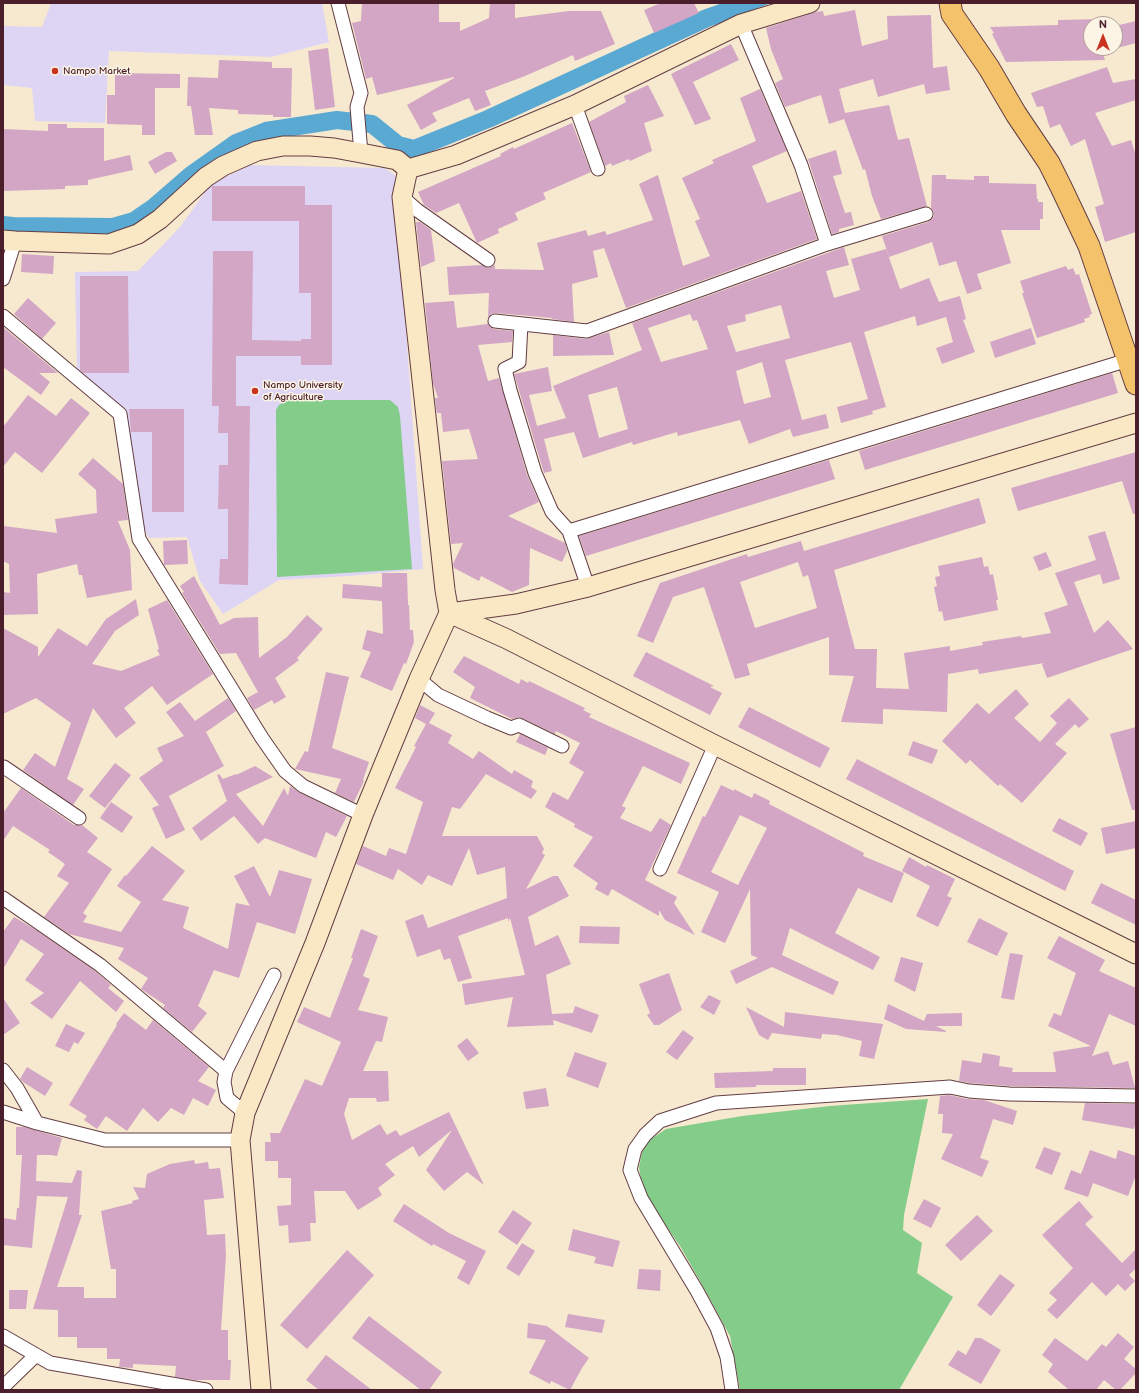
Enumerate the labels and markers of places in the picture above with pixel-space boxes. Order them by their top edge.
place label: Nampo Market [63,65,130,77]
marker: Nampo Market [50,66,60,76]
place label: Nampo University of Agriculture [263,379,343,402]
marker: Nampo University of Agriculture [250,386,260,396]

